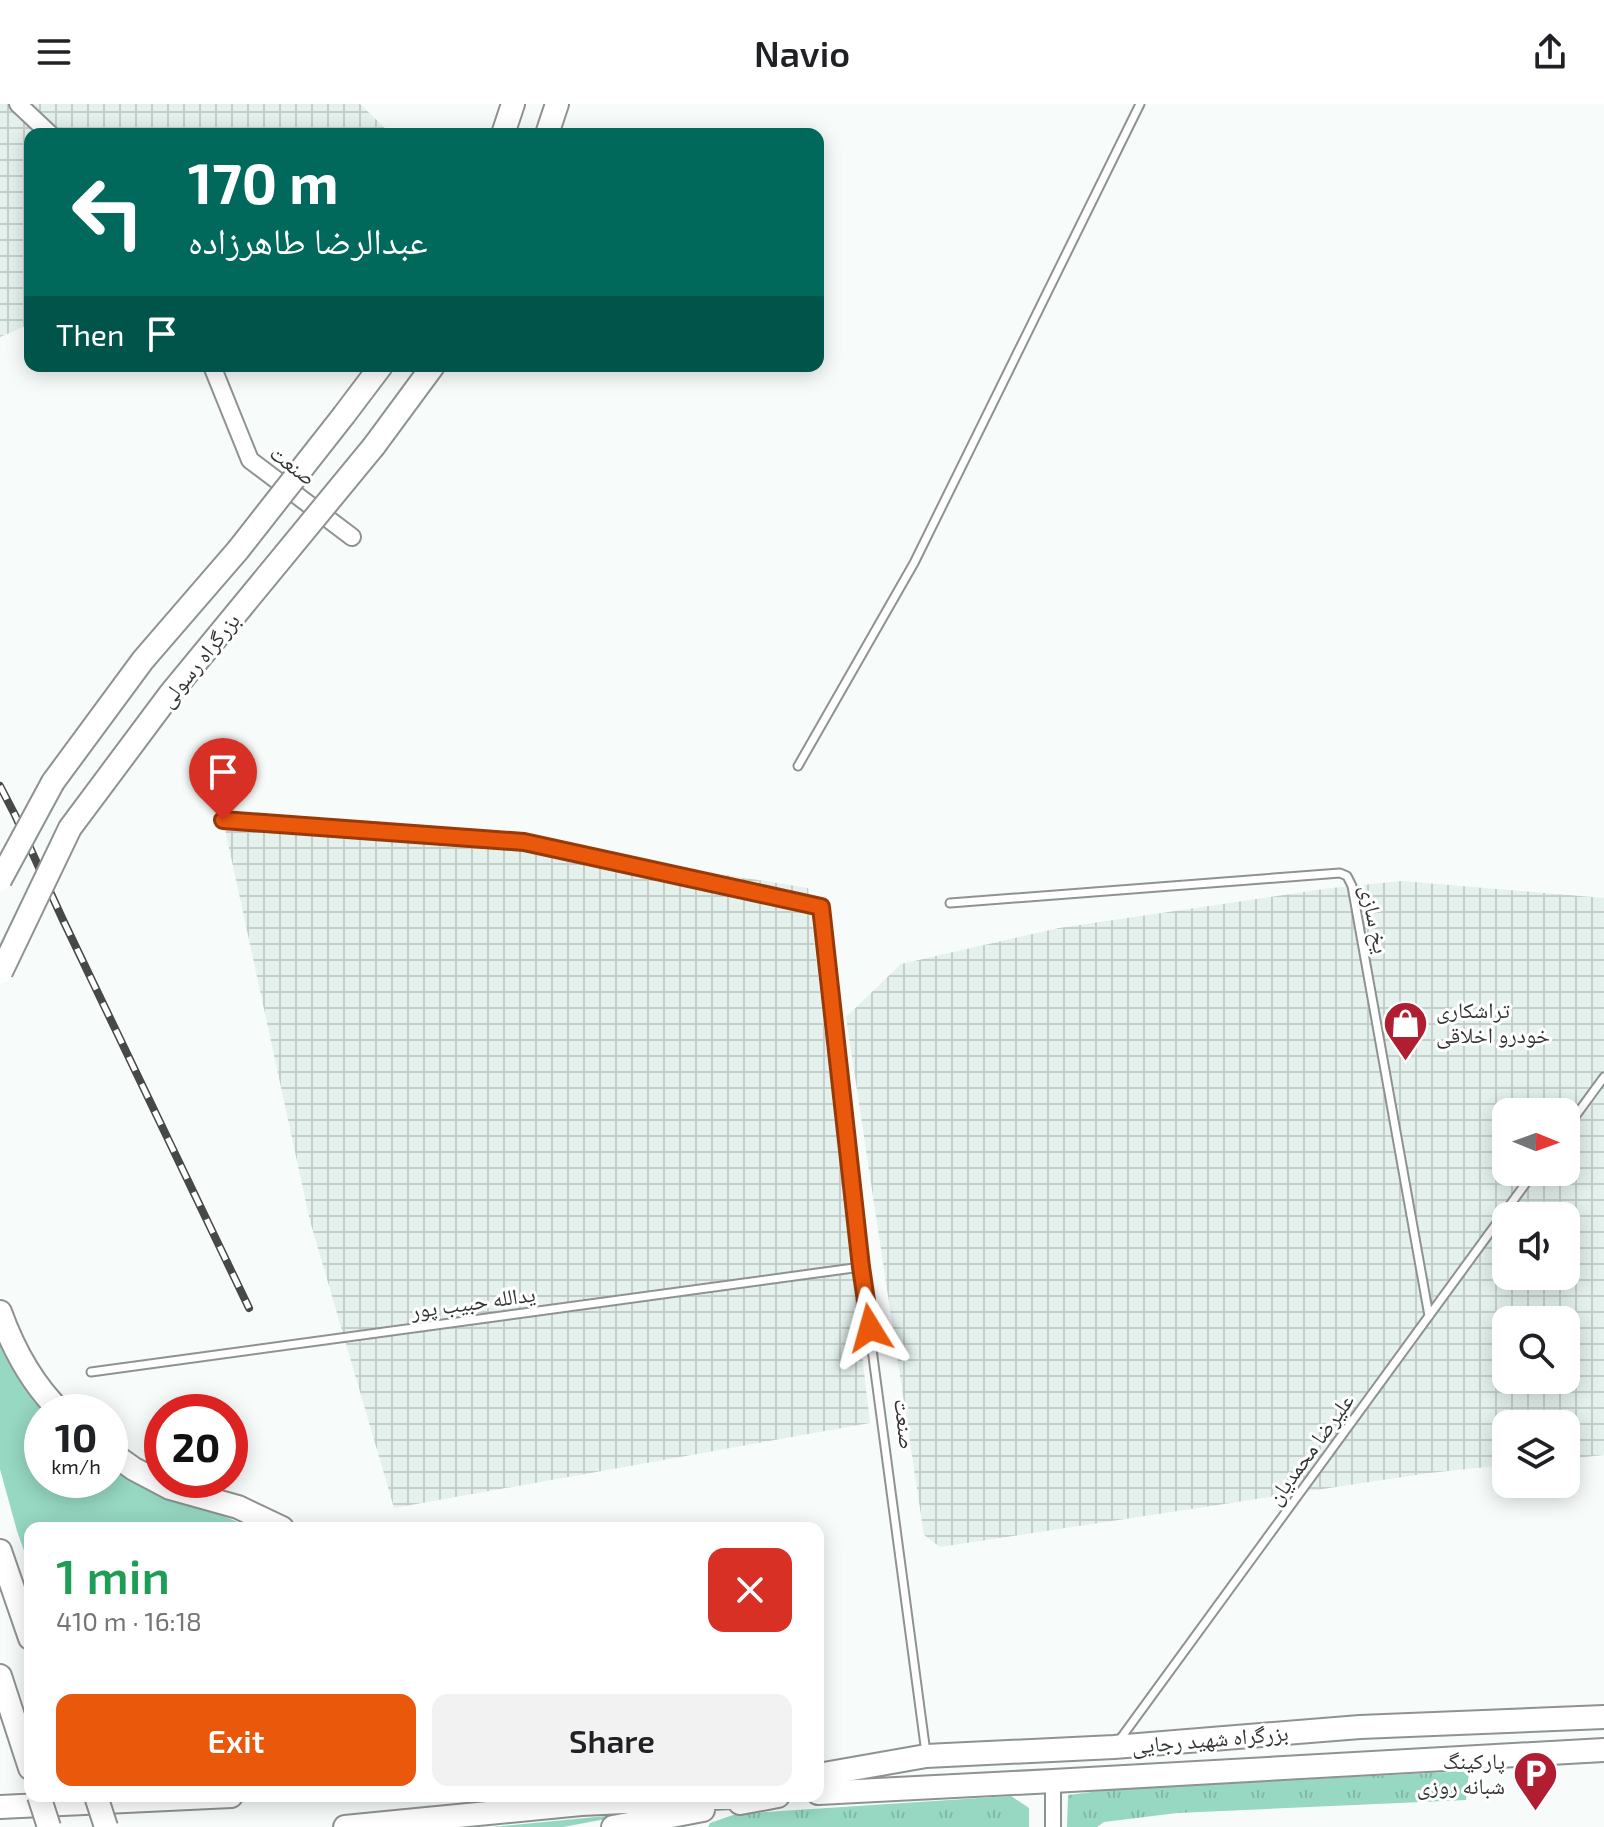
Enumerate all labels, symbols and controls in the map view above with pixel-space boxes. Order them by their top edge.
icon: menu [32,30,76,74]
icon: share [1528,30,1572,74]
text: Navio [754,31,850,74]
text: 170 m [188,148,339,215]
icon: left [56,160,160,264]
text: عبدالرضا طاهرزاده [188,218,428,261]
icon: arrive [140,312,184,356]
text: Then [56,316,124,352]
street label: صنعت [265,439,322,490]
street label: بزرگراه رسولی [152,607,246,713]
pin [189,738,257,820]
icon: arrive [201,750,245,794]
street label: یخ سازی [1354,882,1396,956]
place label: تراشکاری خودرو اخلاقی [1436,996,1550,1049]
shop icon: تراشکاری خودرو اخلاقی [1381,999,1429,1062]
north arrow [1492,1098,1580,1186]
map controls [1492,1098,1580,1498]
button: sound [1492,1202,1580,1290]
street label: یدالله حبیب پور [408,1279,537,1325]
position arrow [828,1286,912,1370]
button: search [1492,1306,1580,1394]
street label: علیرضا محمدیان [1260,1388,1360,1510]
speed limit sign: 20 [144,1394,248,1498]
street label: صنعت [890,1397,922,1451]
button: layers [1492,1410,1580,1498]
text: 10 [55,1412,97,1460]
text: km/h [51,1454,101,1478]
text: 1 min [56,1546,170,1604]
button: close [708,1548,792,1632]
text: 410 m · 16:18 [56,1605,202,1636]
button: Exit [56,1694,416,1786]
button: Share [432,1694,792,1786]
street label: بزرگراه شهید رجایی [1130,1718,1290,1760]
place label: پارکینگ شبانه روزی [1417,1747,1505,1800]
parking icon: پارکینگ شبانه روزی [1512,1750,1560,1813]

